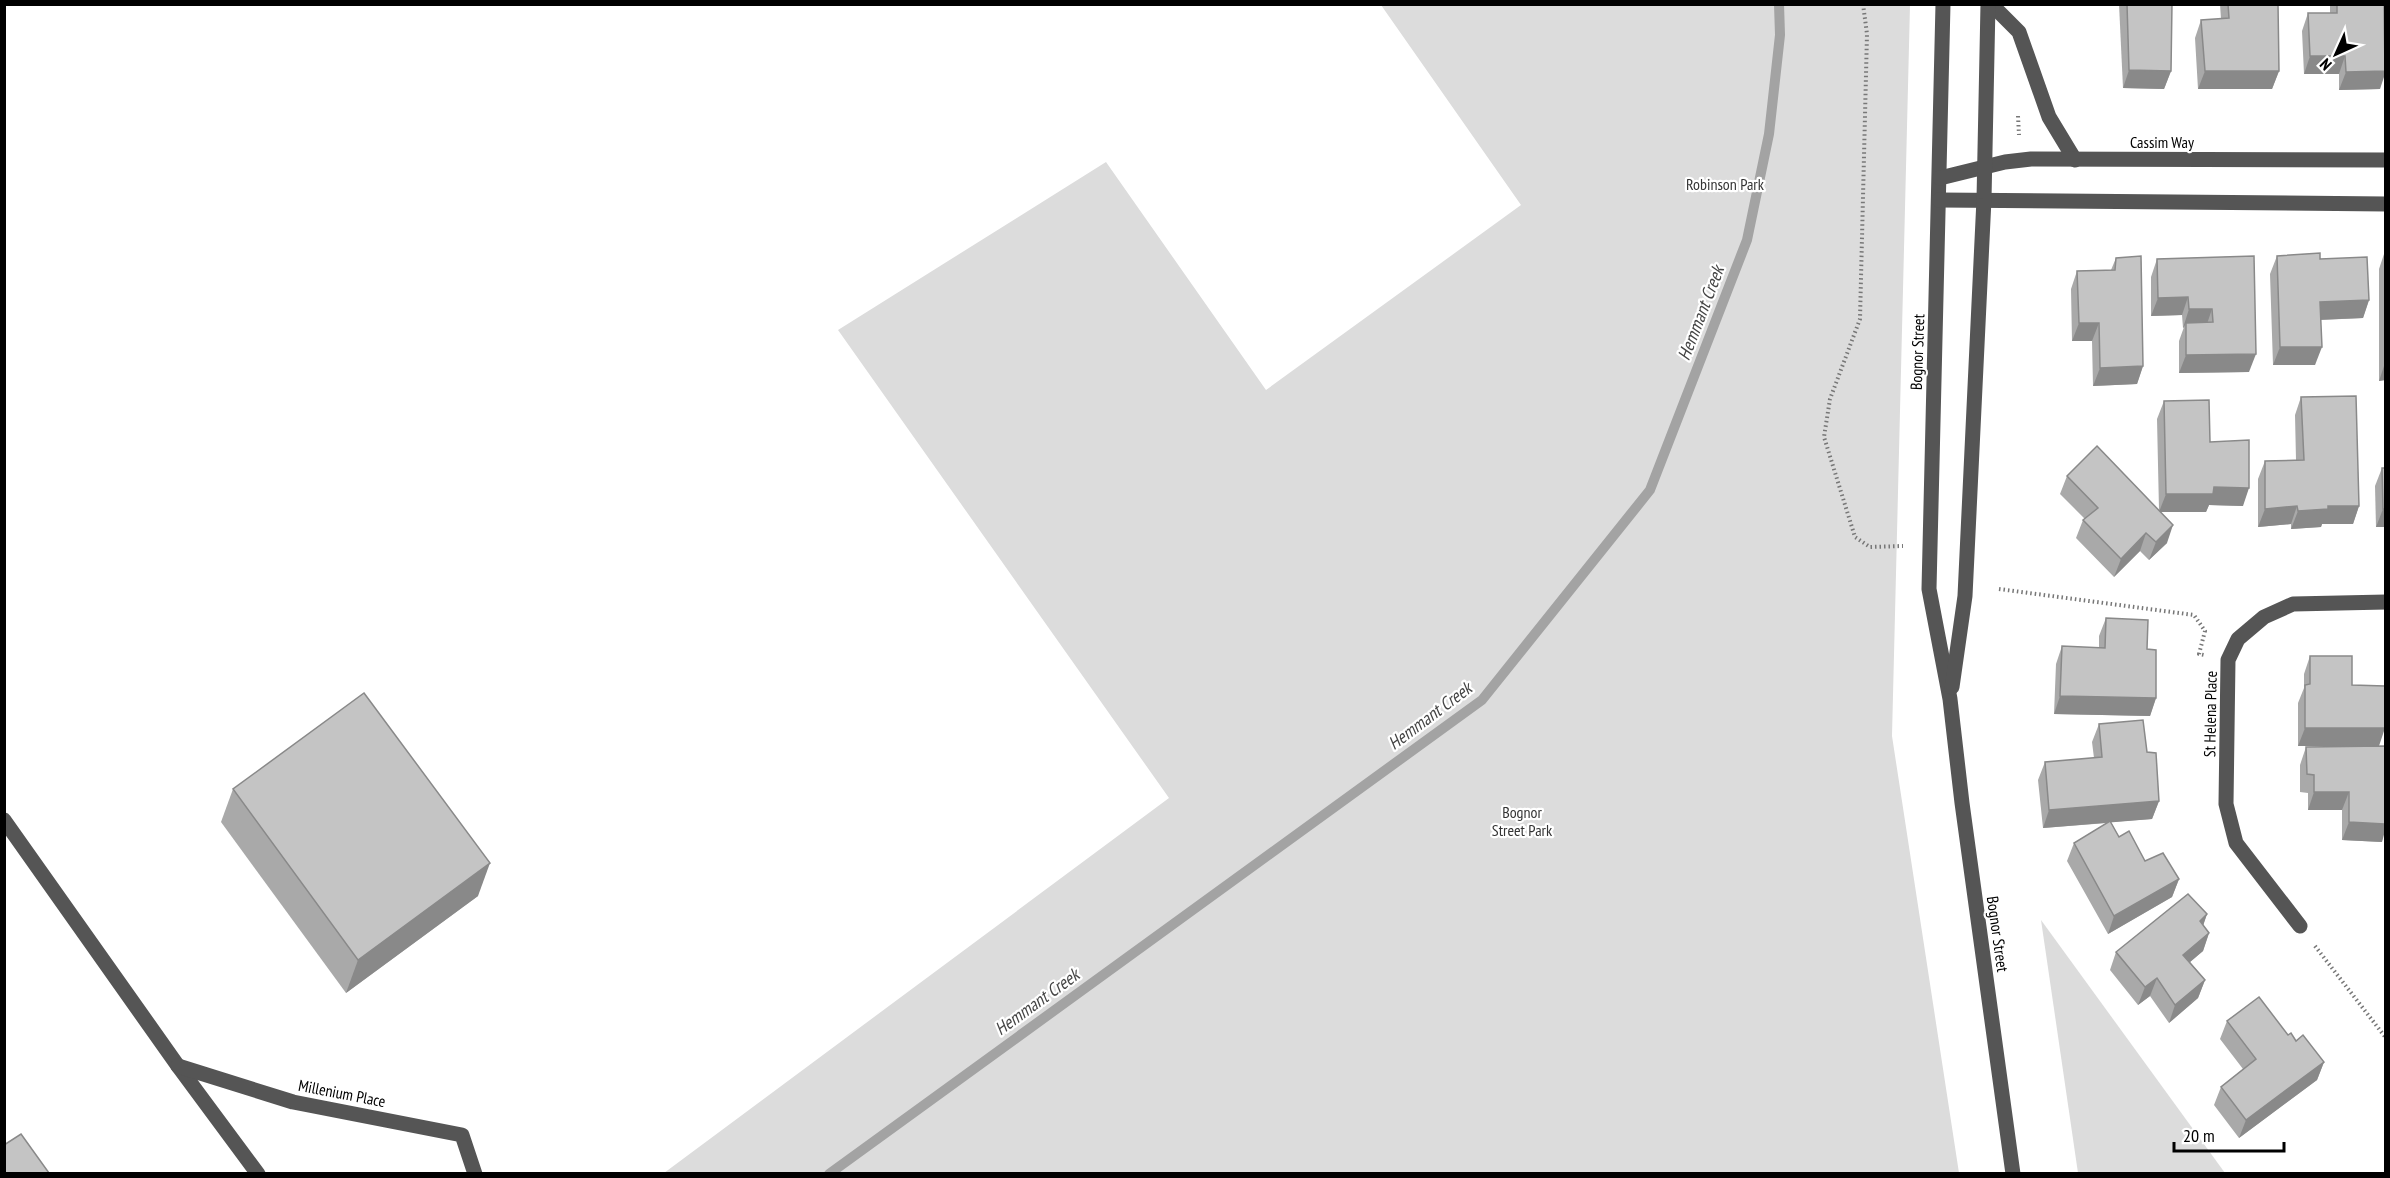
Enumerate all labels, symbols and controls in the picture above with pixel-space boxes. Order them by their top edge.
north arrow [2306,24,2366,84]
text: N [2315,54,2336,75]
street label: Cassim Way [2130,132,2194,152]
park label: Robinson Park [1686,174,1765,194]
water label: Hemmant Creek [1672,261,1730,363]
street label: Bognor Street [1906,313,1928,390]
street label: St Helena Place [2199,671,2221,757]
water label: Hemmant Creek [1383,675,1478,755]
park label: Bognor Street Park [1492,802,1553,840]
street label: Bognor Street [1983,895,2013,974]
water label: Hemmant Creek [990,962,1085,1040]
street label: Millenium Place [297,1075,387,1111]
scale bar [2174,1115,2284,1153]
text: 20 m [2183,1124,2215,1147]

